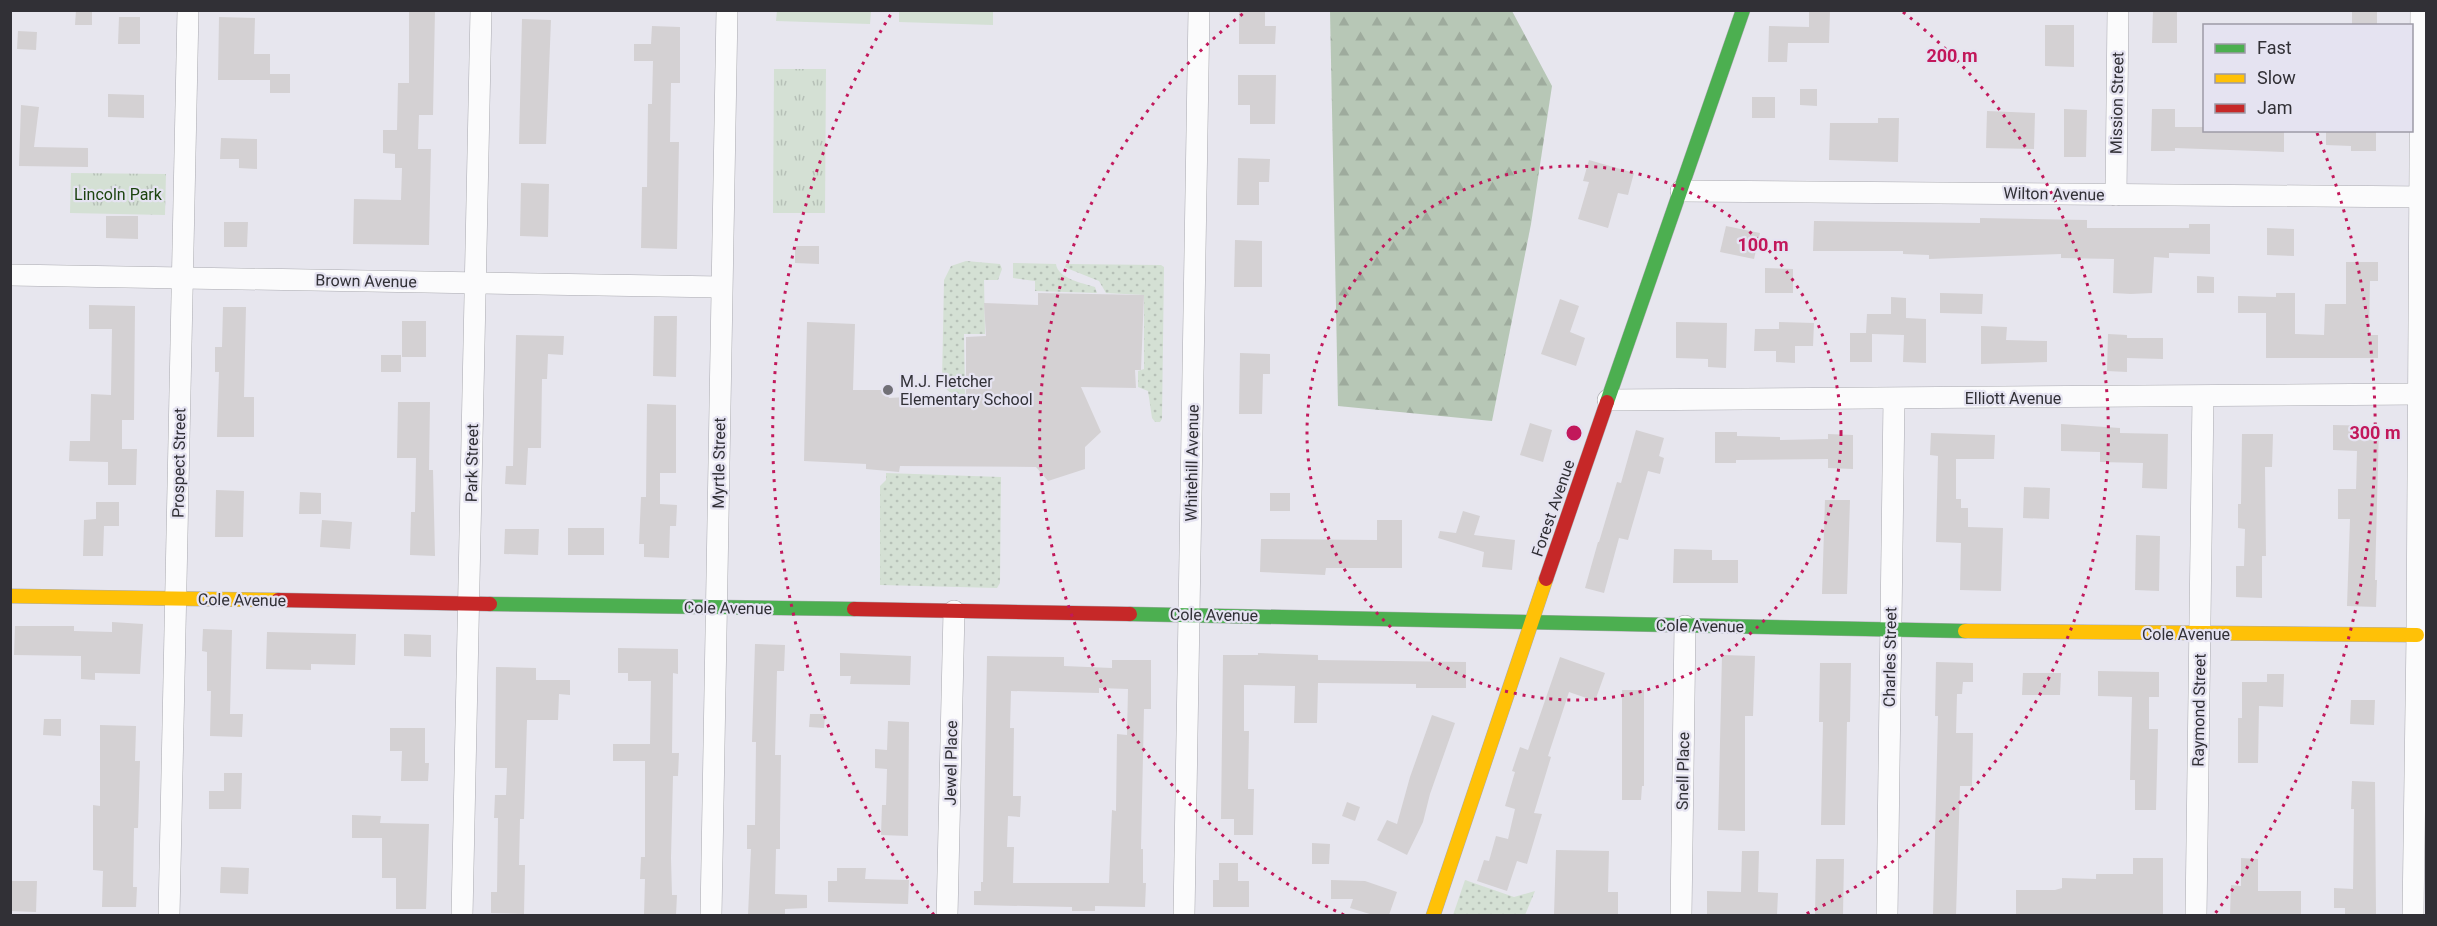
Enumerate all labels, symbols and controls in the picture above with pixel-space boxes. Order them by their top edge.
legend [2203,24,2413,132]
text: Fast [2257,37,2292,58]
text: 200 m [1926,45,1978,66]
street label: Mission Street [2107,52,2127,154]
text: Slow [2257,67,2296,88]
text: Jam [2257,97,2293,118]
street label: Wilton Avenue [2003,184,2105,204]
park label: Lincoln Park [74,185,163,204]
text: 100 m [1737,234,1789,255]
street label: Brown Avenue [315,271,417,291]
place label: M.J. Fletcher Elementary School [900,372,1033,409]
marker: M.J. Fletcher Elementary School [881,383,895,397]
street label: Elliott Avenue [1965,389,2061,408]
street label: Whitehill Avenue [1181,404,1203,522]
street label: Prospect Street [169,408,189,518]
street label: Myrtle Street [709,417,729,509]
text: 300 m [2349,422,2401,443]
centre of rings [1564,423,1584,443]
street label: Park Street [462,424,482,502]
street label: Forest Avenue [1528,457,1578,559]
street label: Cole Avenue [198,590,286,610]
street label: Cole Avenue [684,598,772,618]
street label: Cole Avenue [1170,605,1258,625]
street label: Charles Street [1880,607,1900,707]
street label: Cole Avenue [1656,616,1744,636]
street label: Cole Avenue [2142,625,2230,644]
street label: Raymond Street [2189,653,2209,767]
street label: Jewel Place [941,720,961,806]
street label: Snell Place [1673,732,1693,810]

